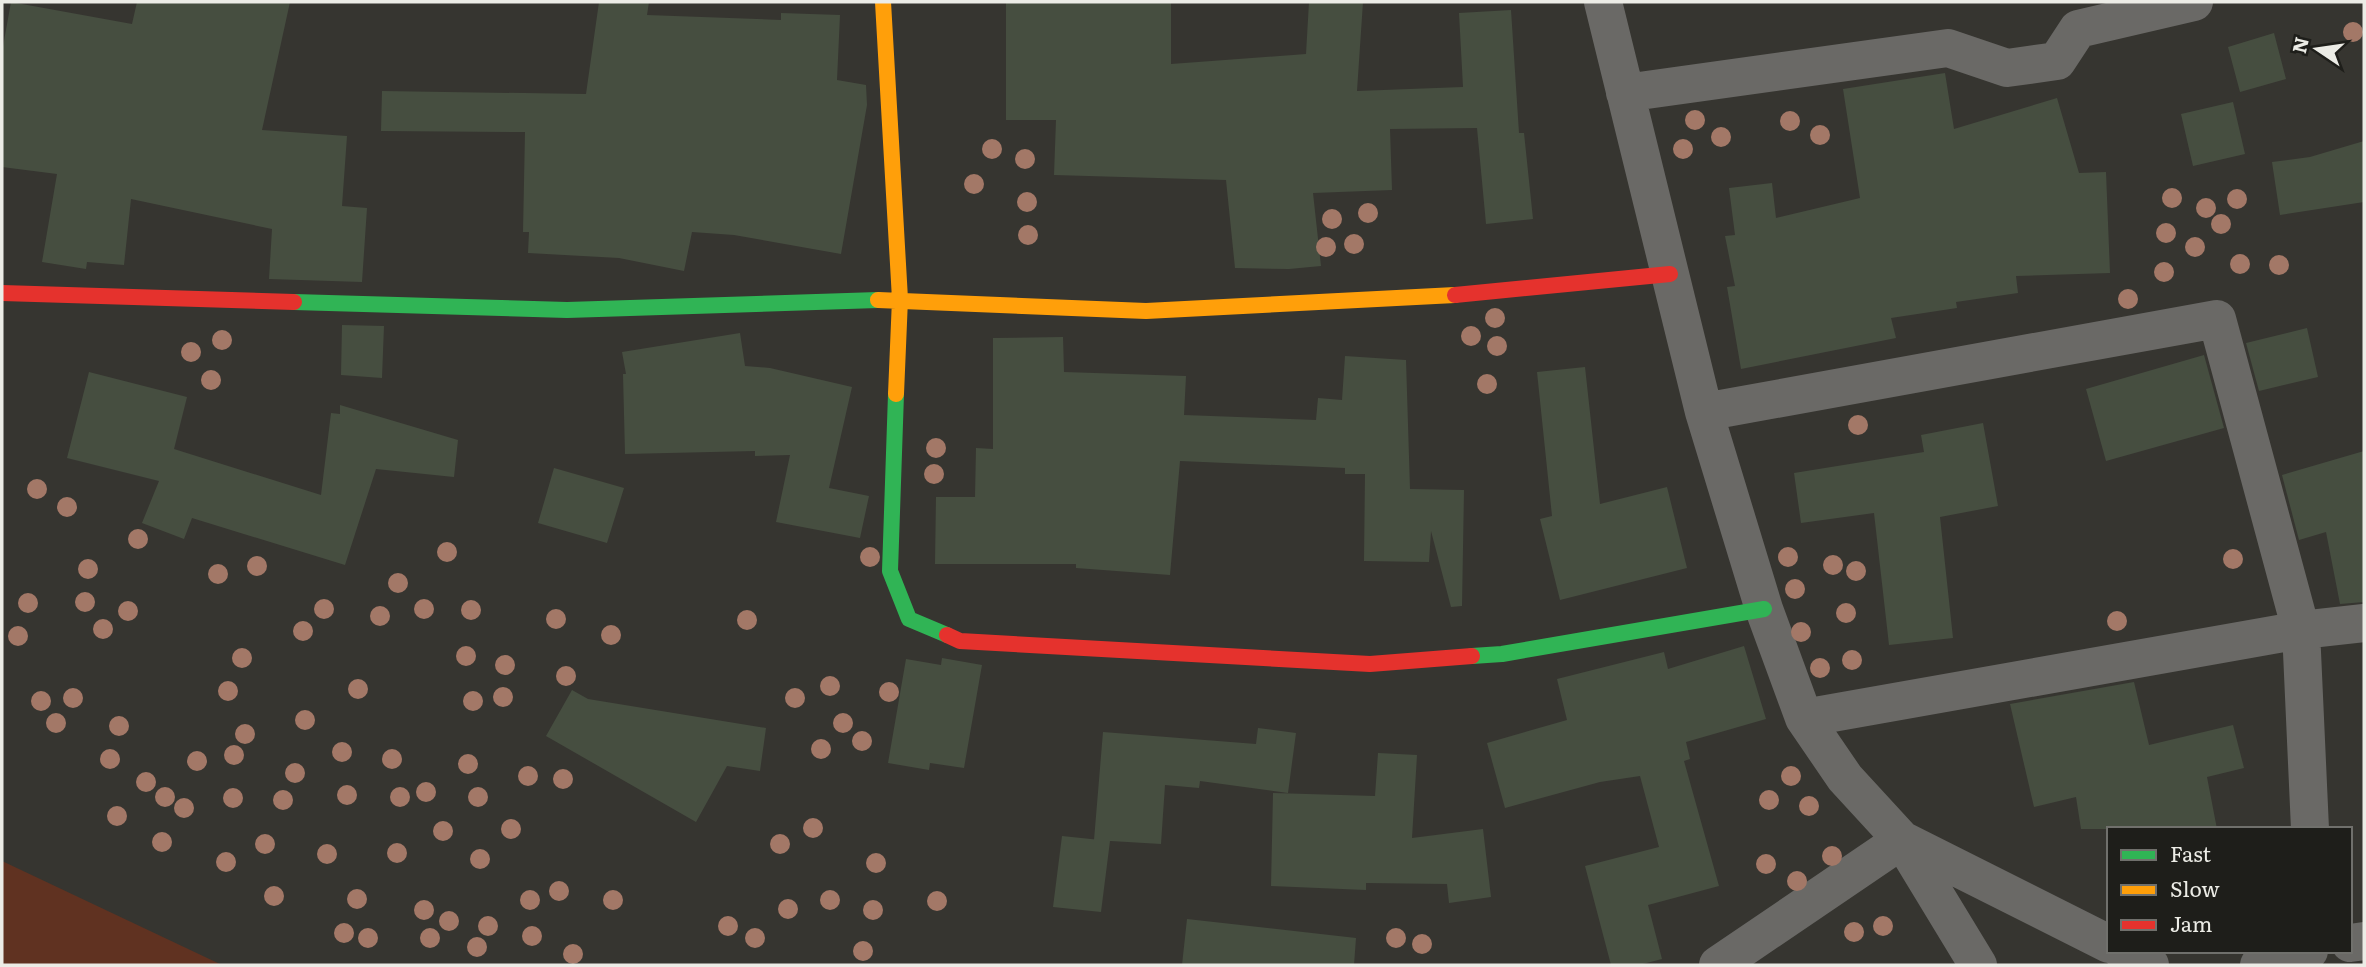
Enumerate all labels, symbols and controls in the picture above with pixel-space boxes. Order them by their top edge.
north arrow [2282,14,2352,84]
text: N [2284,34,2315,56]
legend [2107,827,2352,953]
text: Fast [2170,837,2211,868]
text: Slow [2170,872,2220,903]
text: Jam [2170,907,2212,938]

